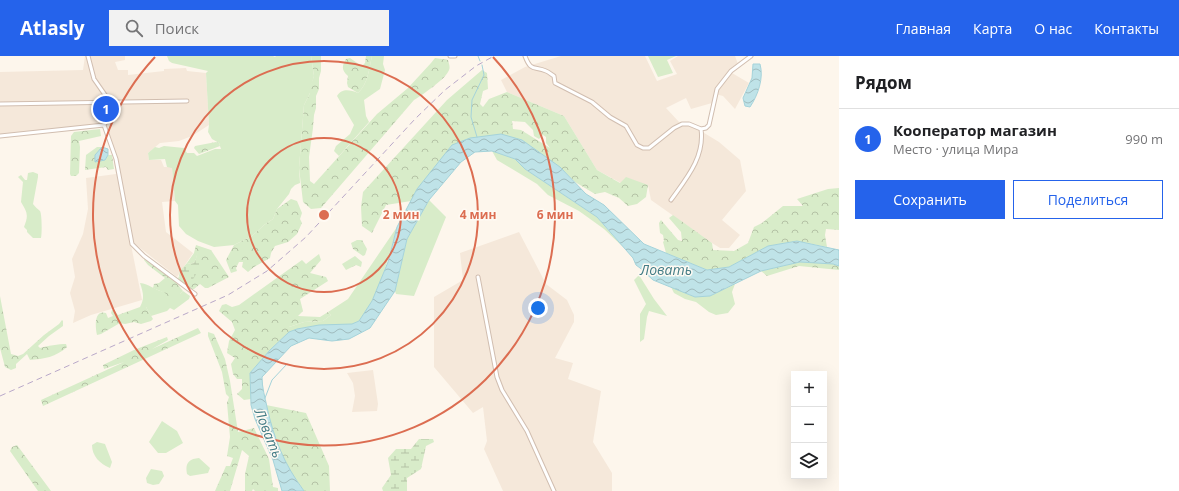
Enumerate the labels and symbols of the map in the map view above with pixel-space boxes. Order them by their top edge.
pin: 1 [93,94,119,124]
text: 2 мин [383,206,419,223]
text: 4 мин [460,206,496,223]
text: 6 мин [537,206,573,223]
centre of rings [317,208,331,222]
water label: Ловать [639,260,692,279]
your location [528,298,548,318]
water label: Ловать [250,404,288,461]

